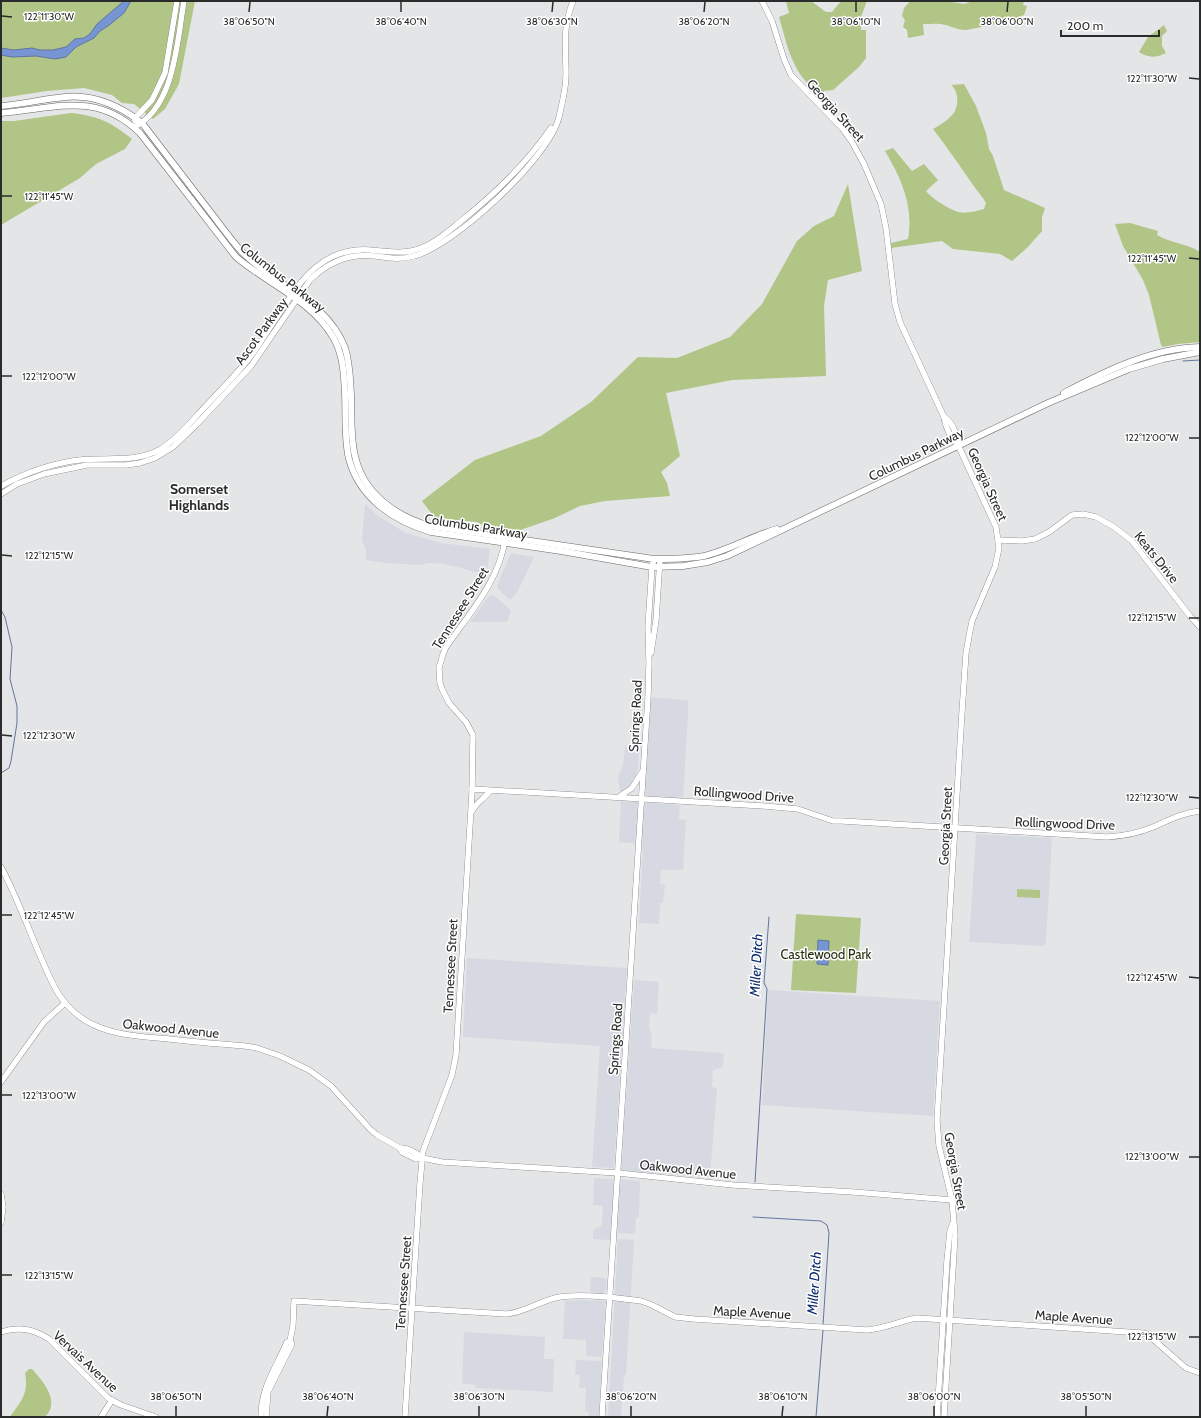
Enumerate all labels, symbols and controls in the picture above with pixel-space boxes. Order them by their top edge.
text: 122°11'30"W [24,10,75,23]
scale bar [1061,12,1159,38]
text: 38°06'50"N [223,15,275,28]
text: 38°06'40"N [375,15,427,28]
text: 38°06'30"N [526,15,578,28]
text: 38°06'20"N [678,15,730,28]
text: 38°06'10"N [831,15,881,28]
text: 38°06'00"N [981,15,1033,28]
text: 200 m [1067,18,1103,33]
text: 122°11'30"W [1127,72,1178,85]
street label: Georgia Street [804,75,869,145]
text: 122°11'45"W [25,190,74,203]
street label: Columbus Parkway [237,239,329,316]
text: 122°11'45"W [1128,252,1177,265]
street label: Ascot Parkway [231,294,291,368]
text: 122°12'00"W [22,370,76,383]
street label: Columbus Parkway [866,424,967,484]
text: 122°12'00"W [1125,431,1179,444]
street label: Georgia Street [965,445,1012,524]
district label: Somerset Highlands [169,480,229,514]
street label: Columbus Parkway [423,510,529,542]
street label: Keats Drive [1131,528,1183,586]
text: 122°12'15"W [25,549,74,562]
street label: Tennessee Street [428,563,492,652]
text: 122°12'15"W [1128,611,1177,624]
street label: Springs Road [625,680,645,752]
text: 122°12'30"W [23,729,76,742]
street label: Rollingwood Drive [693,783,795,806]
street label: Georgia Street [935,786,955,866]
text: 122°12'30"W [1126,791,1179,804]
street label: Rollingwood Drive [1015,813,1116,833]
text: 122°12'45"W [24,909,75,922]
street label: Tennessee Street [440,918,460,1013]
water label: Miller Ditch [745,933,767,998]
park label: Castlewood Park [781,946,872,962]
text: 122°12'45"W [1127,971,1178,984]
street label: Springs Road [605,1003,625,1075]
street label: Oakwood Avenue [122,1015,220,1041]
text: 122°13'00"W [22,1089,76,1102]
street label: Georgia Street [941,1131,971,1212]
text: 122°13'00"W [1125,1150,1179,1163]
street label: Oakwood Avenue [639,1156,737,1182]
street label: Tennessee Street [392,1235,414,1331]
water label: Miller Ditch [803,1251,825,1316]
text: 122°13'15"W [25,1269,74,1282]
street label: Maple Avenue [713,1302,792,1322]
street label: Maple Avenue [1035,1306,1114,1328]
street label: Vervais Avenue [50,1327,122,1395]
text: 122°13'15"W [1128,1330,1177,1343]
text: 38°06'50"N [150,1390,202,1403]
text: 38°06'40"N [302,1390,354,1403]
text: 38°06'30"N [453,1390,505,1403]
text: 38°06'20"N [605,1390,657,1403]
text: 38°06'10"N [758,1390,808,1403]
text: 38°06'00"N [908,1390,960,1403]
text: 38°05'50"N [1060,1390,1112,1403]

